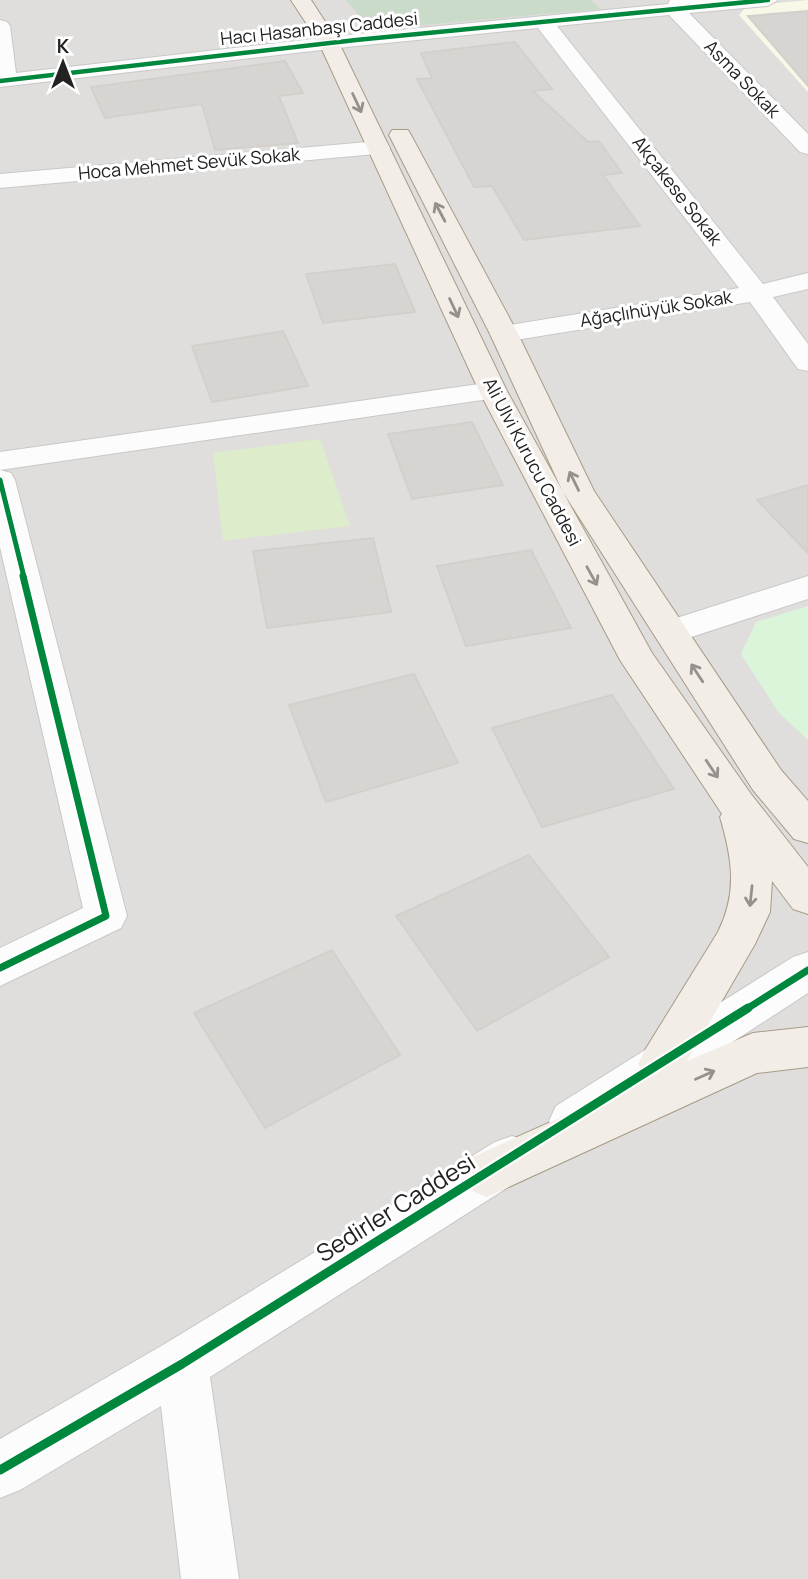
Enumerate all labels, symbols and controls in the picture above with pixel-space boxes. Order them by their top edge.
street label: Hacı Hasanbaşı Caddesi [219,6,419,50]
north arrow [28,28,98,98]
text: K [57,33,70,59]
street label: Asma Sokak [700,34,787,123]
one-way arrow [351,92,364,113]
street label: Akçakese Sokak [628,131,729,251]
street label: Hoca Mehmet Sevük Sokak [77,141,302,185]
one-way arrow [433,202,446,223]
street label: Ağaçlıhüyük Sokak [578,284,735,332]
one-way arrow [448,297,461,318]
street label: Ali Ulvi Kurucu Caddesi [478,373,588,550]
one-way arrow [567,471,581,492]
one-way arrow [586,565,599,586]
one-way arrow [690,664,704,683]
one-way arrow [705,759,719,778]
one-way arrow [744,884,757,907]
one-way arrow [694,1068,715,1081]
street label: Sedirler Caddesi [309,1145,481,1269]

